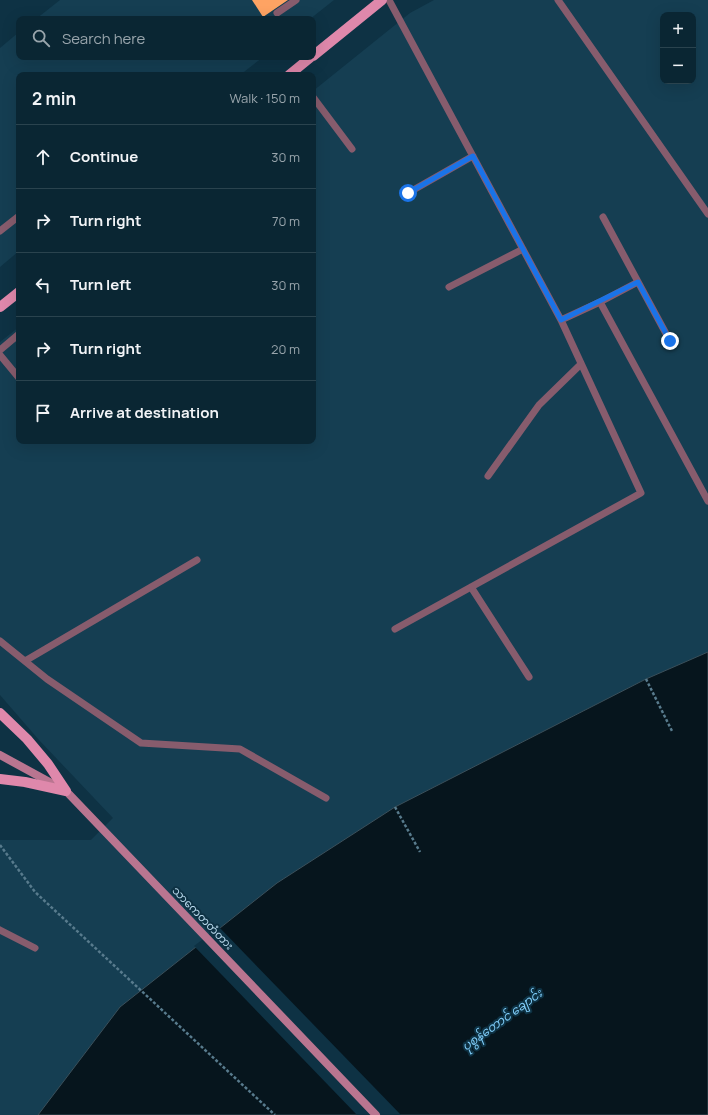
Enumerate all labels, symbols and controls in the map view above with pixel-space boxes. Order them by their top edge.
map controls [660,12,696,84]
button: + [660,12,696,48]
search box [16,16,316,60]
icon: search [30,27,52,49]
text: Search here [62,28,145,49]
button: − [660,48,696,84]
text: 2 min [32,87,76,110]
text: Walk · 150 m [229,89,300,107]
icon: ahead [32,146,54,168]
text: Continue [70,146,138,167]
text: 30 m [271,148,300,166]
route start [399,184,417,202]
icon: right [32,210,54,232]
text: Turn right [70,210,141,231]
text: 70 m [272,212,300,230]
icon: left [32,274,54,296]
text: Turn left [70,274,132,295]
text: 30 m [271,276,300,294]
route end [661,332,679,350]
icon: right [32,338,54,360]
text: Turn right [70,338,141,359]
text: 20 m [271,340,300,358]
icon: arrive [32,402,54,424]
text: Arrive at destination [70,402,219,423]
street label: သာကေတတံတား [169,883,238,953]
water label: ပုစွန်တောင် ချောင်း [458,984,547,1056]

